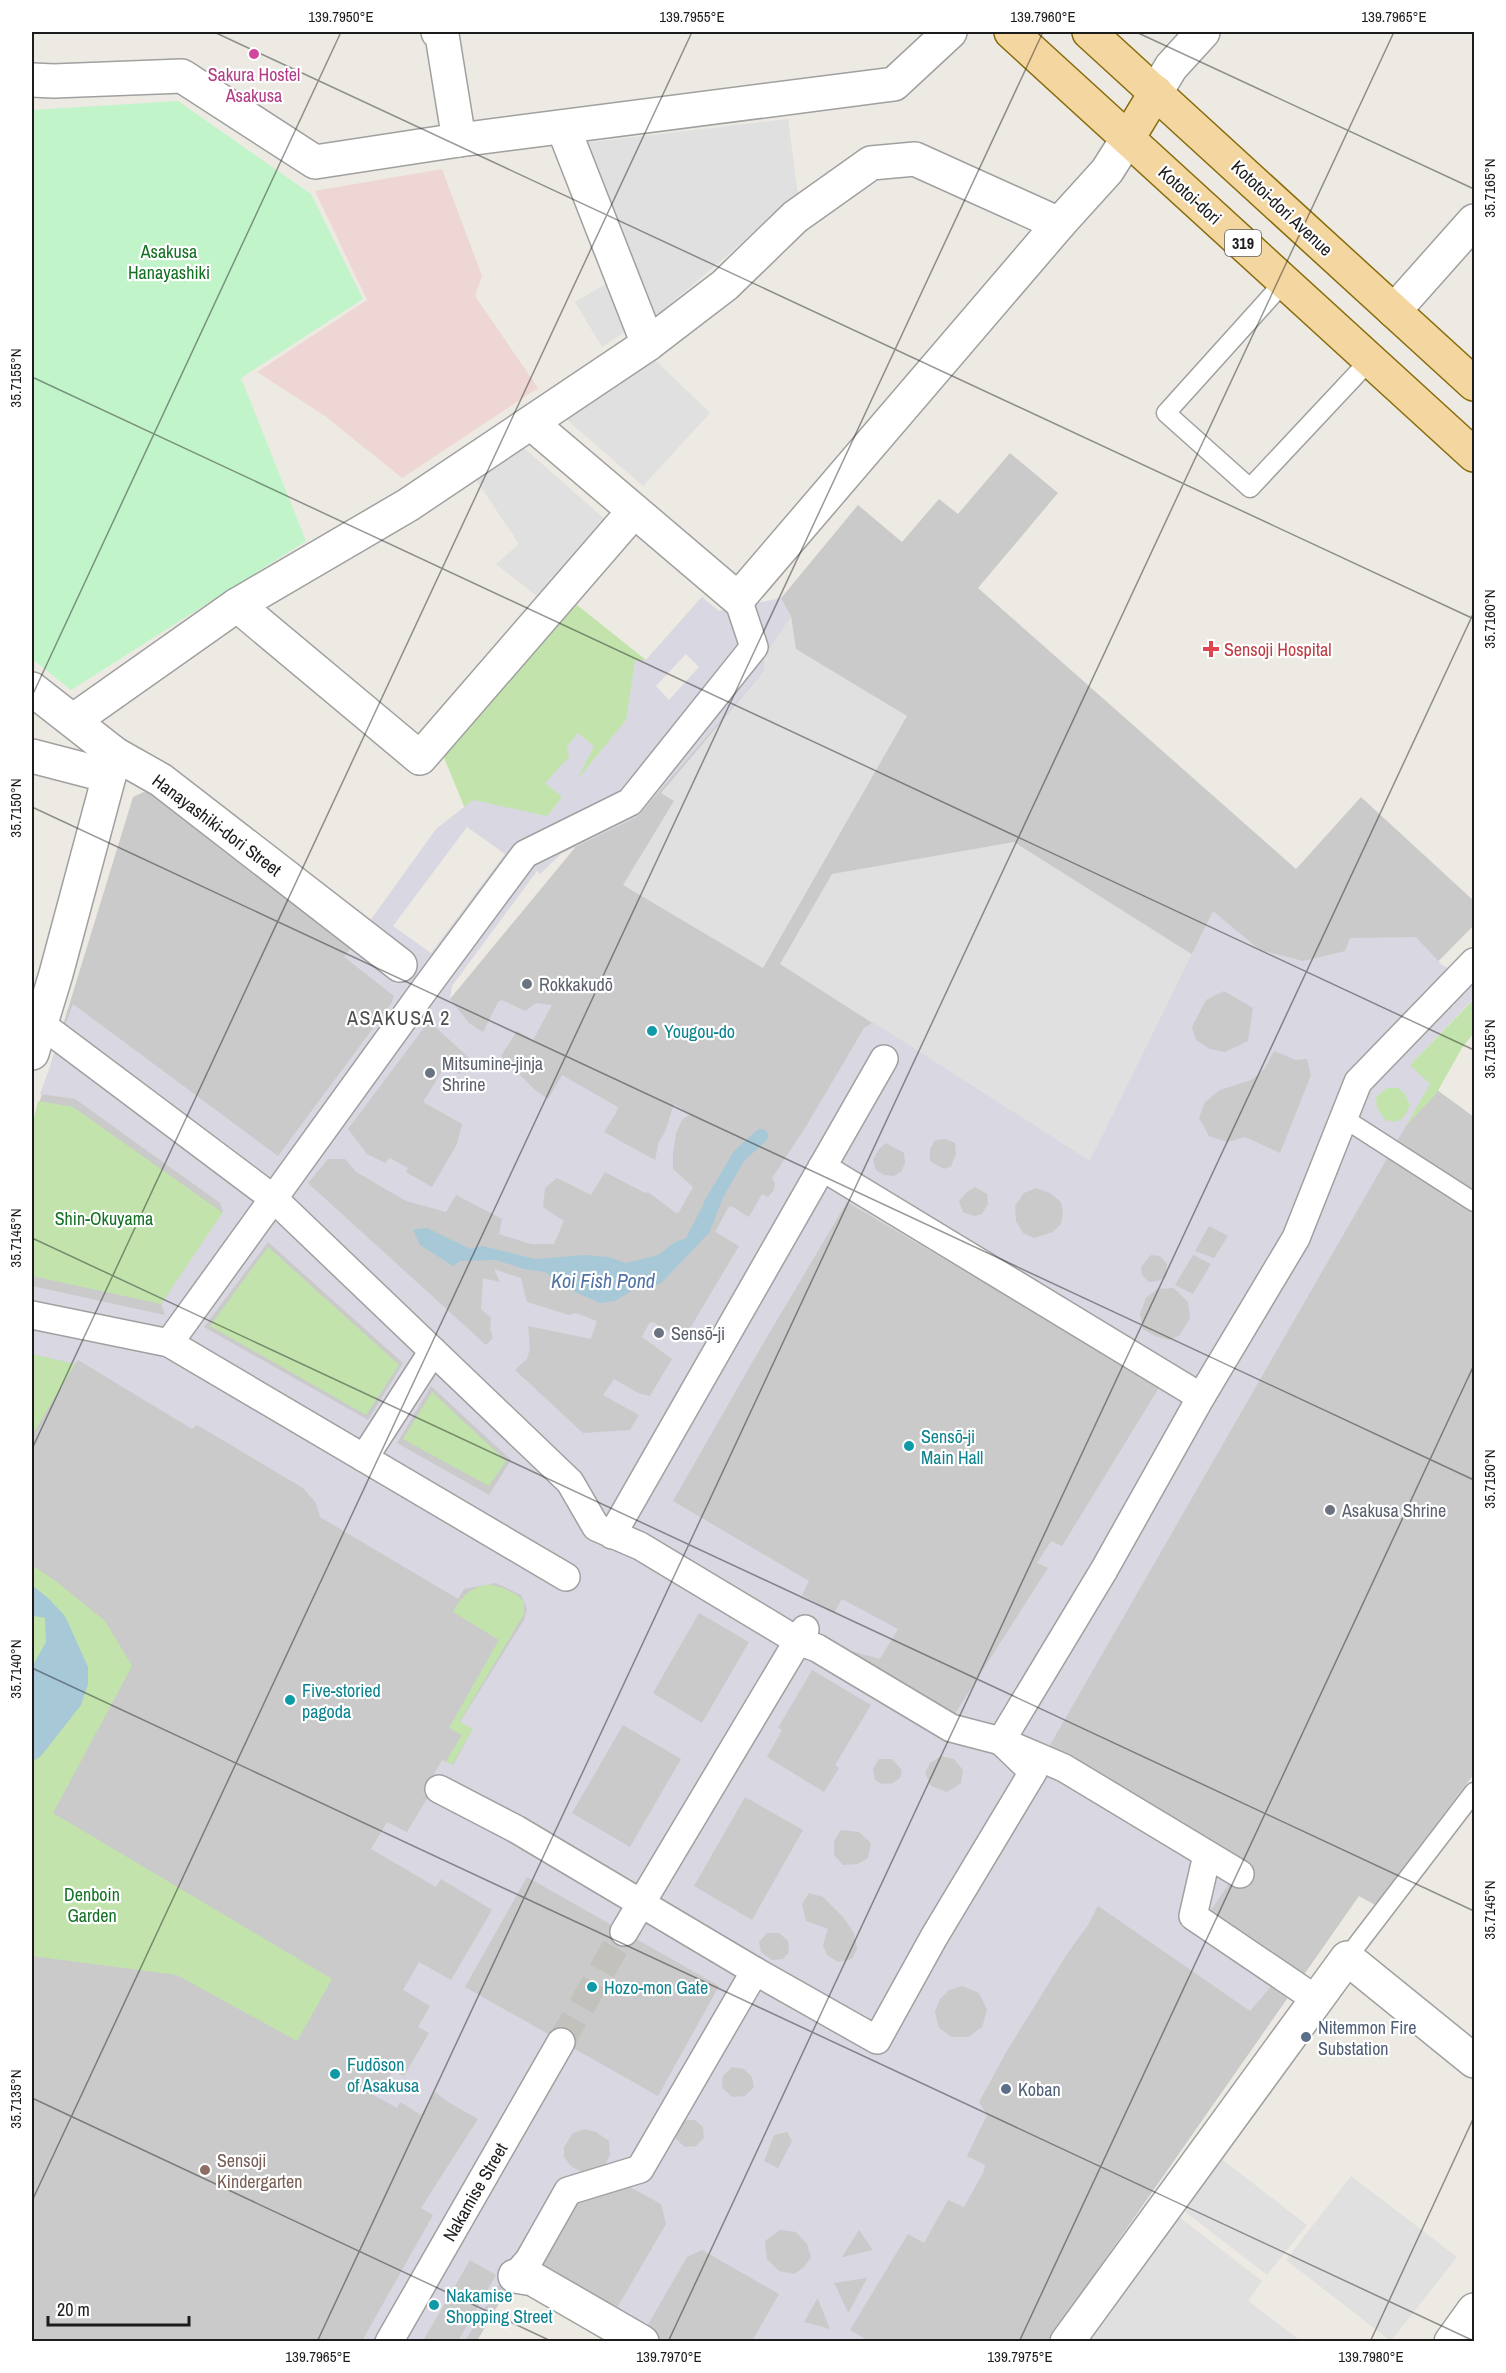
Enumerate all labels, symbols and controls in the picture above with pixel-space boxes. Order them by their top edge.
text: 139.7950°E [308,6,374,27]
text: 139.7955°E [659,6,725,27]
text: 139.7960°E [1010,6,1076,27]
text: 139.7965°E [1361,6,1427,27]
marker: Sakura Hostel Asakusa [247,47,261,61]
place label: Sakura Hostel Asakusa [208,62,300,108]
street label: Kototoi-dori Avenue [1226,154,1338,262]
text: 35.7165°N [1479,158,1500,218]
street label: Kototoi-dori [1153,160,1227,230]
road number: 319 [1225,230,1261,256]
park label: Asakusa Hanayashiki [128,239,210,285]
text: 35.7155°N [5,348,26,408]
text: 35.7160°N [1479,589,1500,649]
place label: Sensoji Hospital [1224,637,1331,662]
marker: Sensoji Hospital [1202,640,1220,658]
street label: Hanayashiki-dori Street [147,768,287,882]
text: 35.7150°N [5,778,26,838]
place label: Rokkakudō [539,972,613,997]
marker: Rokkakudō [520,977,534,991]
district label: ASAKUSA 2 [346,1004,451,1031]
place label: Yougou-do [664,1019,735,1044]
text: 35.7155°N [1479,1019,1500,1079]
marker: Yougou-do [645,1024,659,1038]
place label: Mitsumine-jinja Shrine [442,1051,543,1097]
marker: Mitsumine-jinja Shrine [423,1066,437,1080]
park label: Shin-Okuyama [55,1206,153,1231]
text: 35.7145°N [5,1208,26,1268]
water label: Koi Fish Pond [551,1267,656,1294]
place label: Sensō-ji [671,1321,725,1346]
marker: Sensō-ji [652,1326,666,1340]
place label: Sensō-ji Main Hall [921,1424,983,1470]
marker: Sensō-ji Main Hall [902,1439,916,1453]
text: 35.7150°N [1479,1449,1500,1509]
place label: Asakusa Shrine [1341,1498,1446,1523]
marker: Asakusa Shrine [1323,1503,1337,1517]
text: 35.7140°N [5,1639,26,1699]
place label: Five-storied pagoda [302,1678,381,1724]
marker: Five-storied pagoda [283,1693,297,1707]
text: 35.7145°N [1479,1880,1500,1940]
park label: Denboin Garden [64,1882,120,1928]
place label: Hozo-mon Gate [604,1975,708,2000]
marker: Hozo-mon Gate [585,1980,599,1994]
place label: Nitemmon Fire Substation [1318,2015,1416,2061]
marker: Nitemmon Fire Substation [1299,2030,1313,2044]
place label: Fudōson of Asakusa [347,2052,419,2098]
marker: Fudōson of Asakusa [328,2067,342,2081]
text: 35.7135°N [5,2069,26,2129]
place label: Koban [1018,2077,1061,2102]
marker: Koban [999,2082,1013,2096]
street label: Nakamise Street [437,2138,513,2246]
place label: Sensoji Kindergarten [217,2148,302,2194]
marker: Sensoji Kindergarten [198,2163,212,2177]
place label: Nakamise Shopping Street [446,2283,553,2329]
scale bar [48,2289,189,2327]
text: 20 m [57,2297,90,2322]
marker: Nakamise Shopping Street [427,2298,441,2312]
text: 139.7965°E [285,2346,351,2367]
text: 139.7970°E [636,2346,702,2367]
text: 139.7975°E [987,2346,1053,2367]
text: 139.7980°E [1338,2346,1404,2367]

